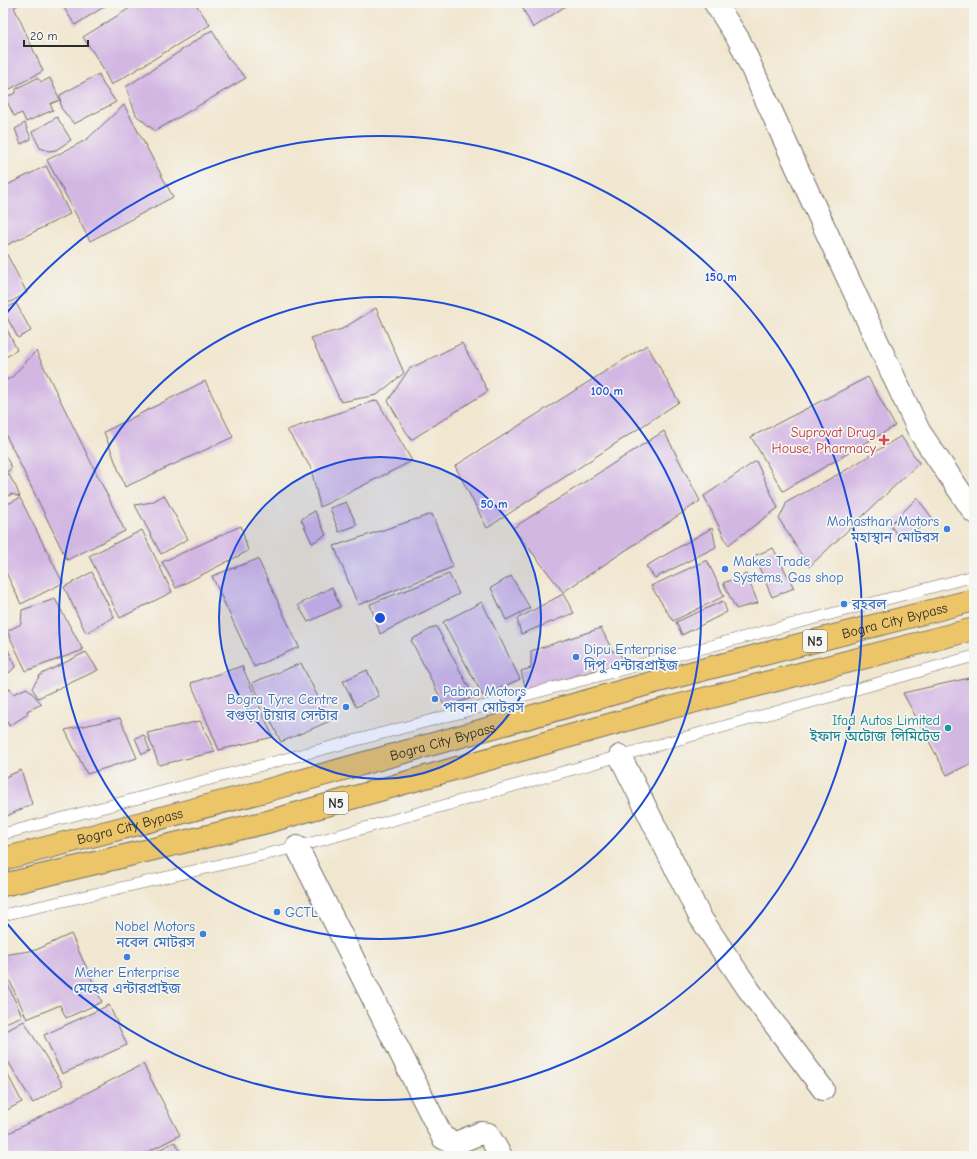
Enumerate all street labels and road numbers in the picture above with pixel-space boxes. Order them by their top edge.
street label: Bogra City Bypass [840,599,950,643]
road number: N5 [803,630,827,652]
street label: Bogra City Bypass [388,719,497,765]
road number: N5 [324,792,348,814]
street label: Bogra City Bypass [75,805,185,848]

